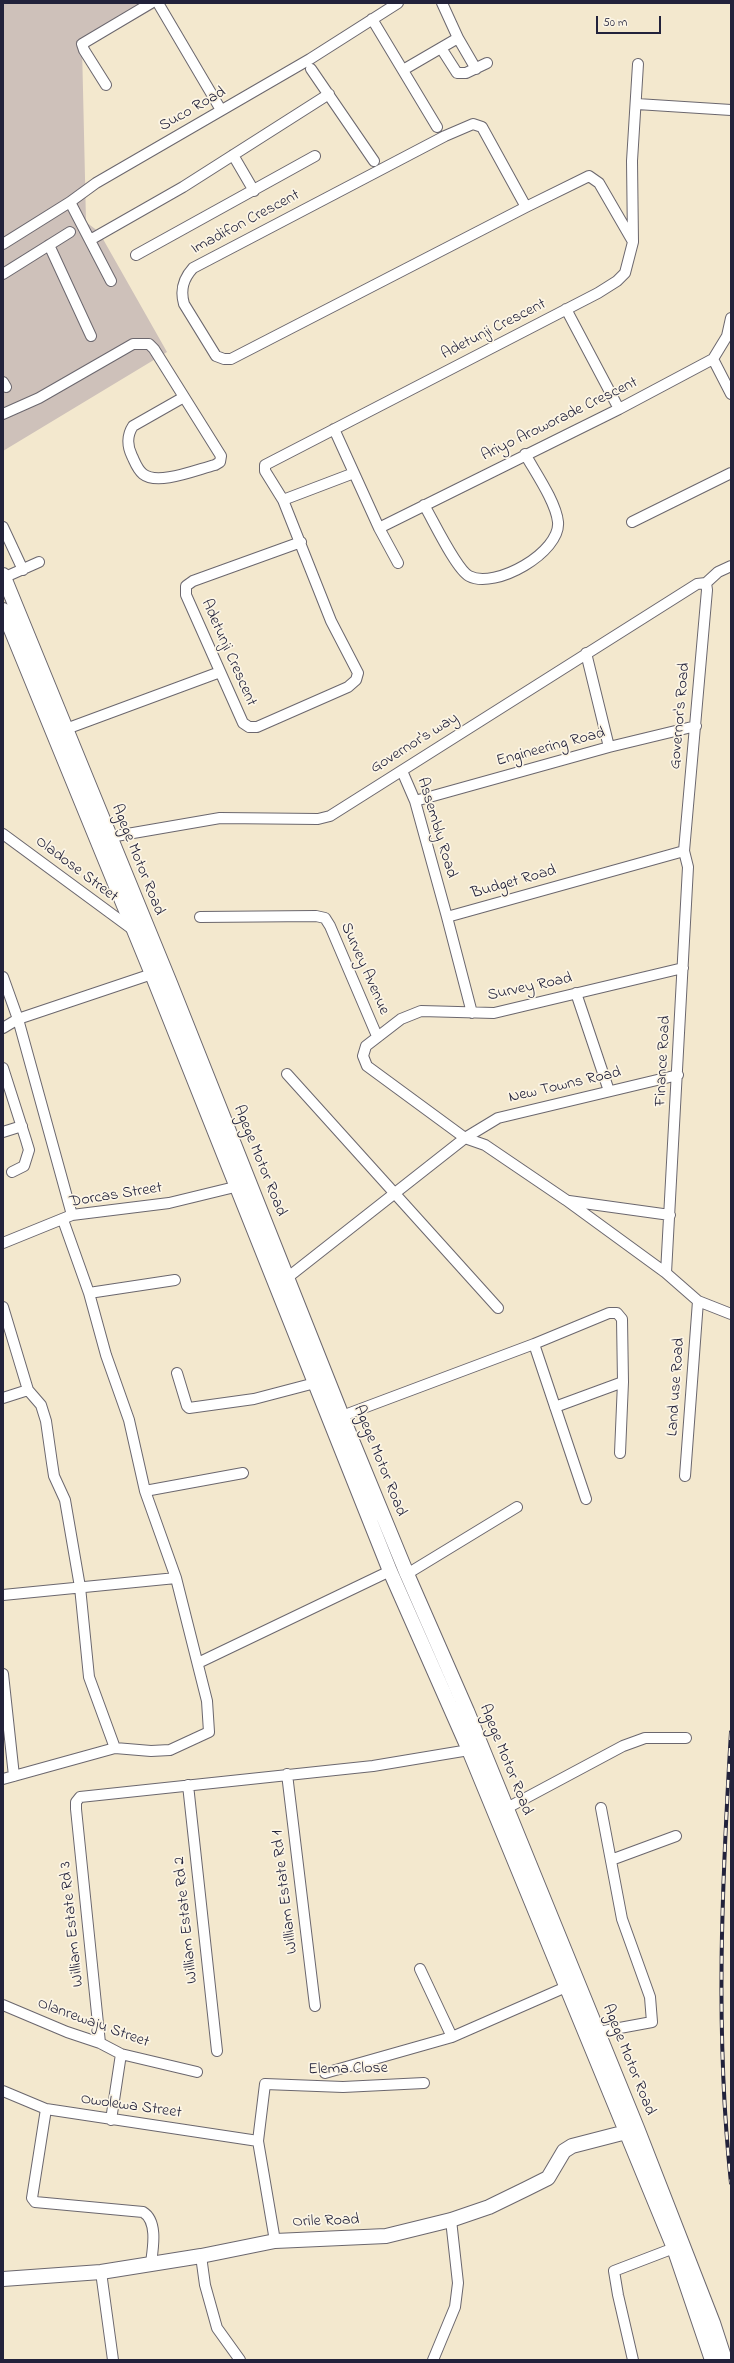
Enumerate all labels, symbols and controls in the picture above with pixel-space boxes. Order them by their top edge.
scale bar [598,8,663,34]
text: 50 m [603,14,627,32]
street label: Suco Road [156,83,230,137]
street label: Imadifon Crescent [189,186,303,260]
street label: Adetunji Crescent [438,295,550,365]
street label: Ariyo Aroworade Crescent [479,374,641,466]
street label: Adetunji Crescent [196,597,260,709]
street label: Governor's Road [667,662,695,770]
street label: Governor's way [367,709,463,779]
street label: Engineering Road [495,724,607,772]
street label: Assembly Road [412,775,460,881]
street label: Agege Motor Road [106,802,168,918]
street label: Oladose Street [31,833,121,907]
street label: Budget Road [469,862,559,904]
street label: Survey Avenue [335,920,393,1018]
street label: Survey Road [486,970,574,1006]
street label: Finance Road [652,1015,676,1107]
street label: New Towns Road [507,1064,623,1108]
street label: Agege Motor Road [228,1103,290,1219]
street label: Dorcas Street [68,1179,164,1213]
street label: Land use Road [664,1337,690,1437]
street label: Agege Motor Road [348,1403,410,1519]
street label: Agege Motor Road [474,1702,536,1818]
street label: William Estate Rd 1 [269,1829,303,1955]
street label: William Estate Rd 2 [171,1856,203,1984]
street label: William Estate Rd 3 [57,1860,89,1988]
street label: Olanrewaju Street [34,1995,152,2053]
street label: Agege Motor Road [597,2002,659,2118]
street label: Elema Close [308,2060,388,2080]
street label: Owolewa Street [79,2090,183,2124]
street label: Orile Road [292,2211,360,2233]

